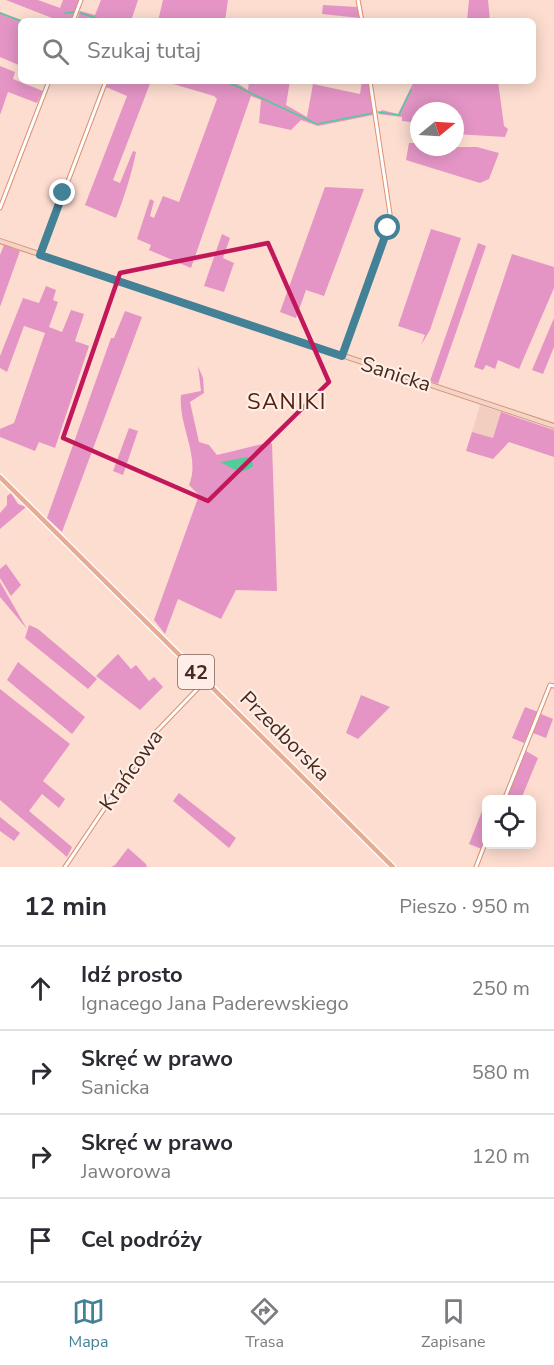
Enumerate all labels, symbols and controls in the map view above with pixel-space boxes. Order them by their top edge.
search box [18,18,536,84]
icon: search [39,35,72,68]
text: Szukaj tutaj [87,36,201,66]
north arrow [410,102,464,156]
route end [49,179,75,205]
route start [374,214,400,240]
street label: Sanicka [357,350,435,398]
district label: SANIKI [247,387,327,417]
road number: 42 [178,655,214,689]
street label: Przedborska [234,685,336,787]
street label: Krańcowa [93,724,169,816]
map controls [482,795,536,849]
button: locate [482,795,536,849]
text: 12 min [24,889,107,924]
text: Pieszo · 950 m [399,893,530,920]
text: Idź prosto [81,960,183,990]
icon: ahead [24,972,57,1005]
text: 250 m [472,975,530,1002]
text: Ignacego Jana Paderewskiego [81,990,349,1017]
text: Skręć w prawo [81,1044,233,1074]
icon: right [24,1056,57,1089]
text: 580 m [472,1059,530,1086]
text: Sanicka [81,1074,150,1101]
text: Skręć w prawo [81,1128,233,1158]
icon: right [24,1140,57,1173]
text: 120 m [472,1143,530,1170]
text: Jaworowa [81,1158,171,1185]
icon: arrive [24,1224,57,1257]
text: Cel podróży [81,1225,202,1255]
tab: Mapa [68,1295,108,1353]
tab: Trasa [245,1295,284,1353]
tab: Zapisane [421,1295,486,1353]

